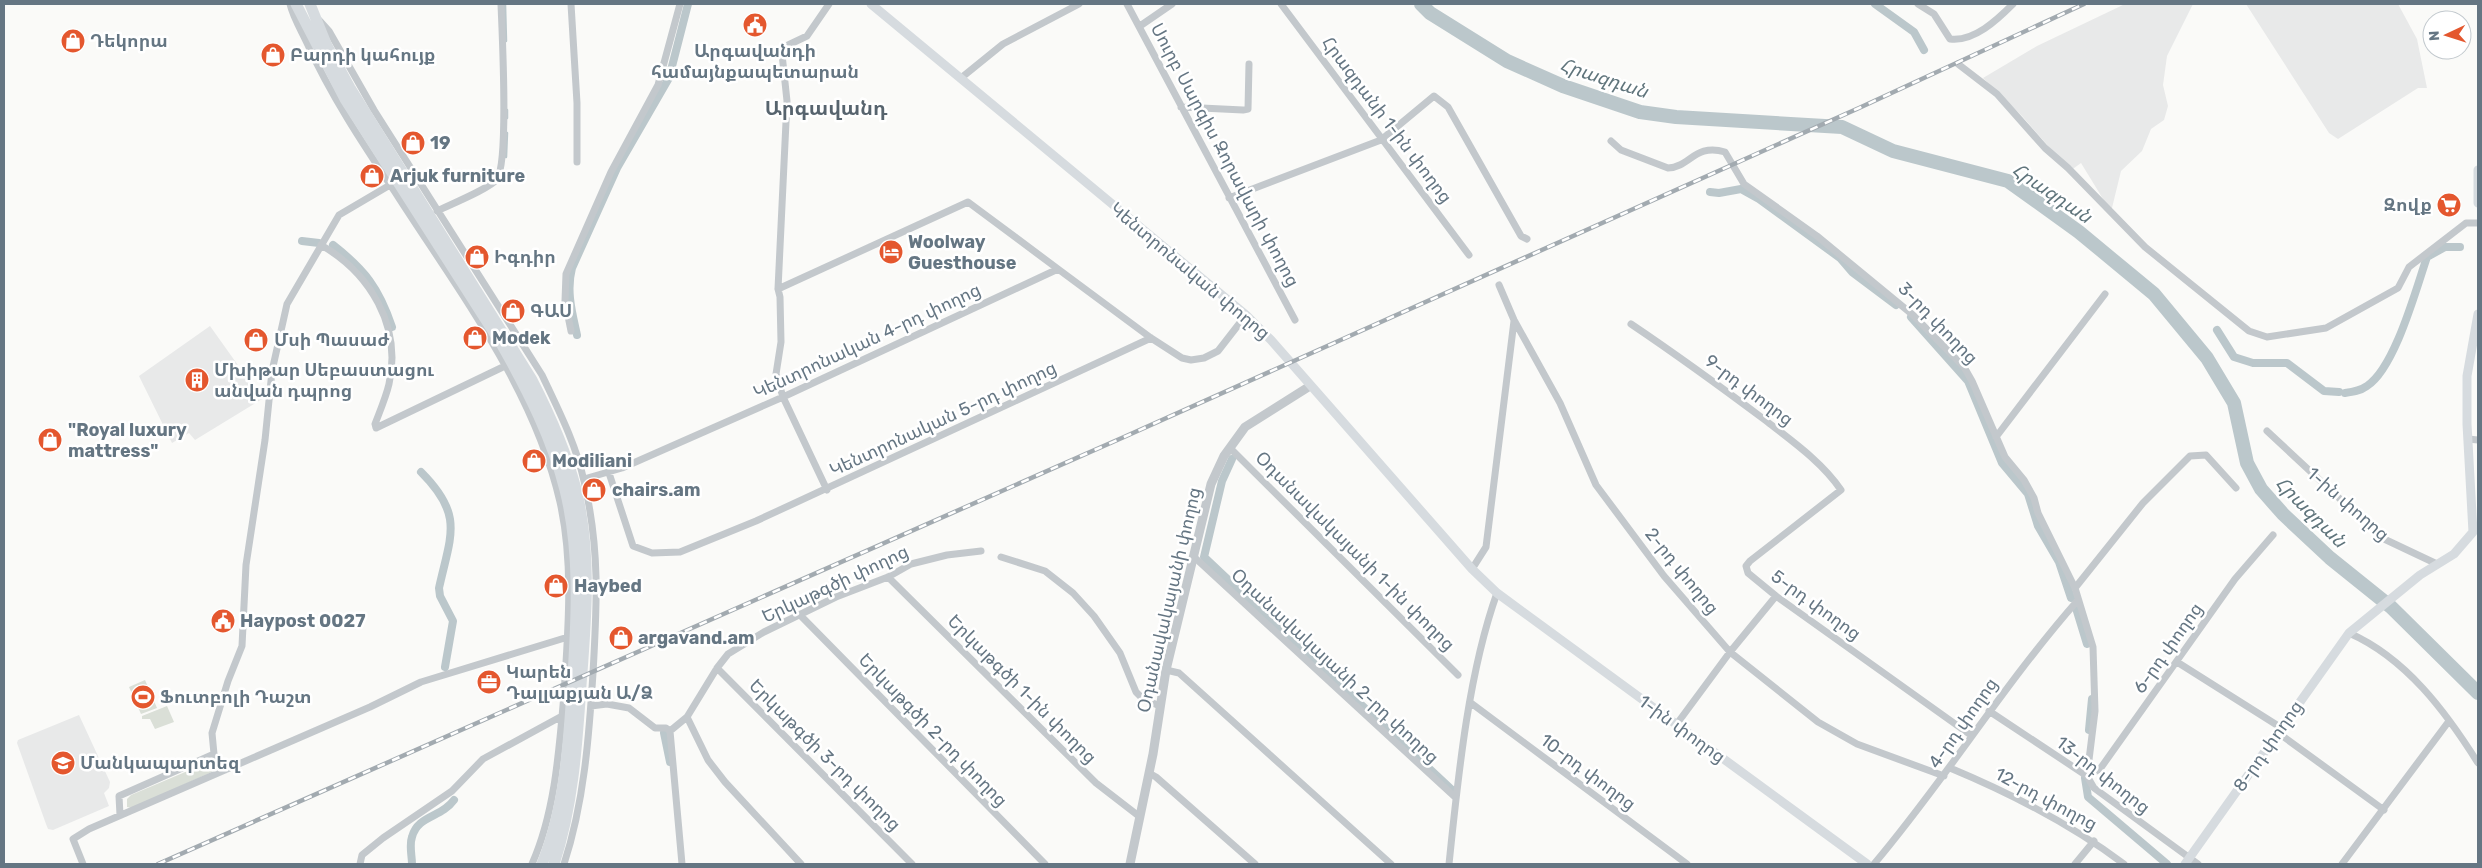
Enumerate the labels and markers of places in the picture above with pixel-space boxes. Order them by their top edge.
public building icon: Արգավանդի համայնքապետարան [742,12,768,38]
shop icon: Դեկորա [60,28,86,54]
place label: Դեկորա [90,30,168,52]
place label: Արգավանդի համայնքապետարան [651,40,859,83]
shop icon: Բարդի կահույք [260,42,286,68]
place label: Բարդի կահույք [290,44,435,66]
shop icon: 19 [400,130,426,156]
place label: 19 [430,132,450,154]
shop icon: Arjuk furniture [359,163,385,189]
place label: Arjuk furniture [390,165,525,187]
supermarket icon: Զովք [2436,192,2462,218]
place label: Զովք [2384,194,2432,216]
place label: Woolway Guesthouse [908,231,1017,274]
hotel icon: Woolway Guesthouse [878,239,904,265]
shop icon: Իգդիր [464,244,490,270]
place label: Իգդիր [494,246,556,268]
shop icon: ԳԱՍ [500,298,526,324]
place label: ԳԱՍ [530,300,572,322]
shop icon: Modek [462,325,488,351]
shop icon: Մսի Պասաժ [243,327,269,353]
place label: Modek [492,327,551,349]
place label: Մսի Պասաժ [274,329,390,351]
place label: Մխիթար Սեբաստացու անվան դպրոց [214,359,434,402]
building icon: Մխիթար Սեբաստացու անվան դպրոց [184,367,210,393]
place label: "Royal luxury mattress" [68,419,187,462]
shop icon: "Royal luxury mattress" [37,427,63,453]
shop icon: Modiliani [521,448,547,474]
place label: Modiliani [552,450,632,472]
shop icon: chairs.am [581,477,607,503]
place label: chairs.am [612,479,700,501]
shop icon: Haybed [543,573,569,599]
place label: Haybed [574,575,642,597]
public building icon: Haypost 0027 [210,608,236,634]
place label: Haypost 0027 [240,610,365,632]
shop icon: argavand.am [608,625,634,651]
place label: argavand.am [638,627,755,649]
place label: Կարեն Դալլաքյան Ա/Ձ [506,661,653,704]
office icon: Կարեն Դալլաքյան Ա/Ձ [476,669,502,695]
sports icon: Ֆուտբոլի Դաշտ [130,684,156,710]
place label: Ֆուտբոլի Դաշտ [160,686,311,708]
school or university icon: Մանկապարտեզ [50,750,76,776]
place label: Մանկապարտեզ [80,752,241,774]

